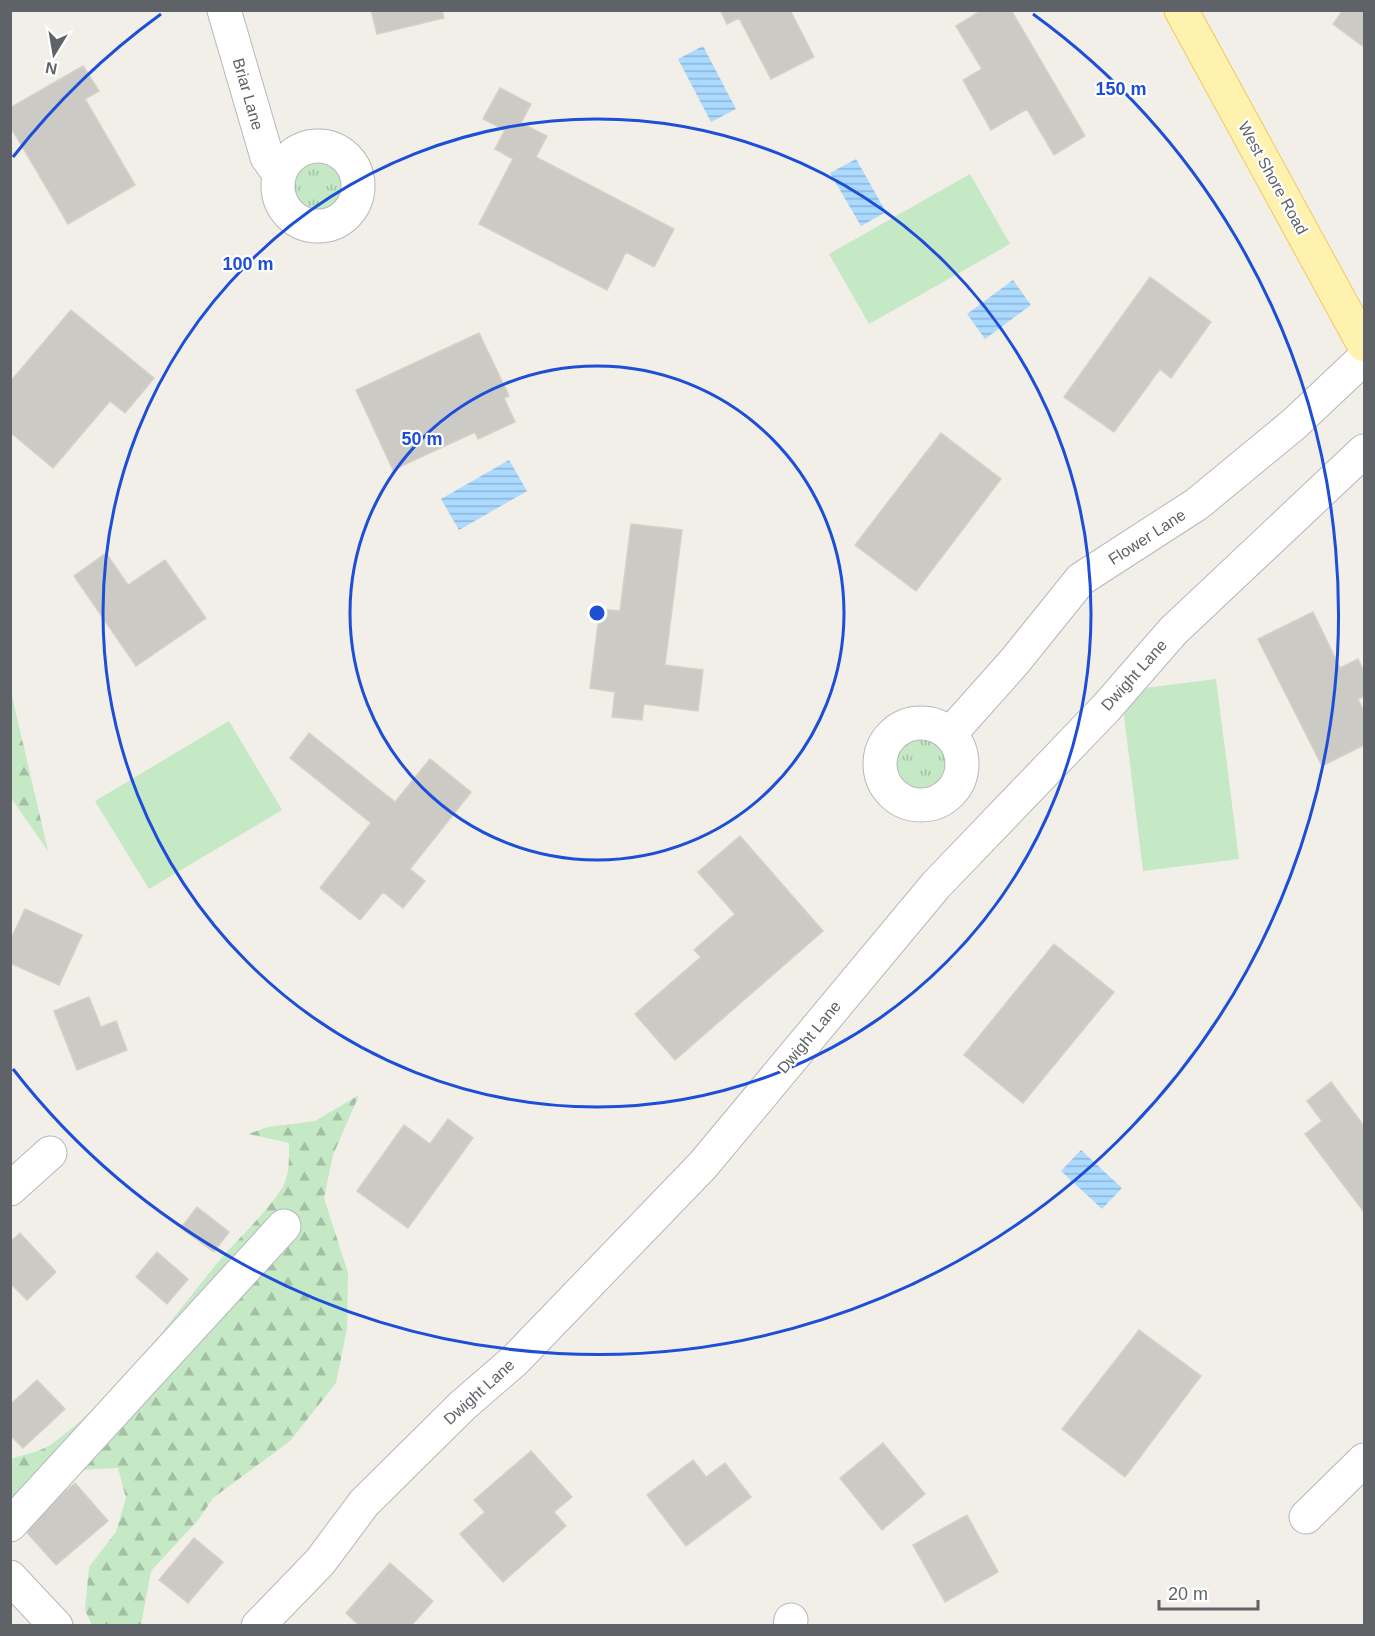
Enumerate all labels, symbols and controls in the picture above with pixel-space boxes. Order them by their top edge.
north arrow [24,24,84,84]
street label: Briar Lane [230,56,266,132]
text: N [44,59,59,78]
text: 150 m [1095,79,1147,99]
street label: West Shore Road [1235,119,1311,237]
text: 100 m [222,254,274,274]
text: 50 m [401,429,443,449]
street label: Flower Lane [1105,506,1189,568]
centre of rings [587,603,607,623]
street label: Dwight Lane [1098,636,1170,714]
street label: Dwight Lane [774,997,844,1077]
street label: Dwight Lane [440,1356,518,1428]
scale bar [1159,1573,1258,1611]
text: 20 m [1168,1584,1208,1604]

